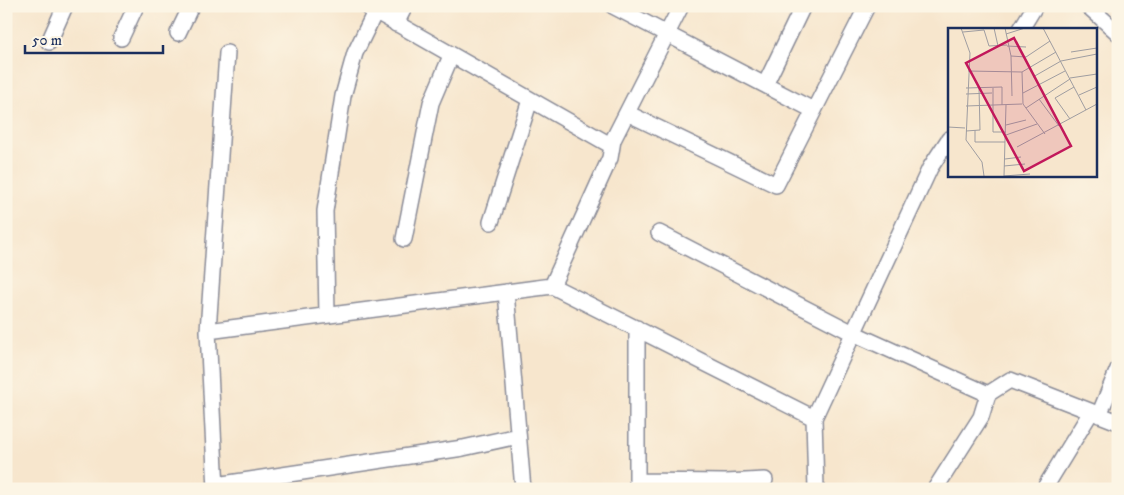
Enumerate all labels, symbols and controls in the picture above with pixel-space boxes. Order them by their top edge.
scale bar [25,22,162,54]
inset map [948,28,1096,176]
text: 50 m [32,31,62,50]

